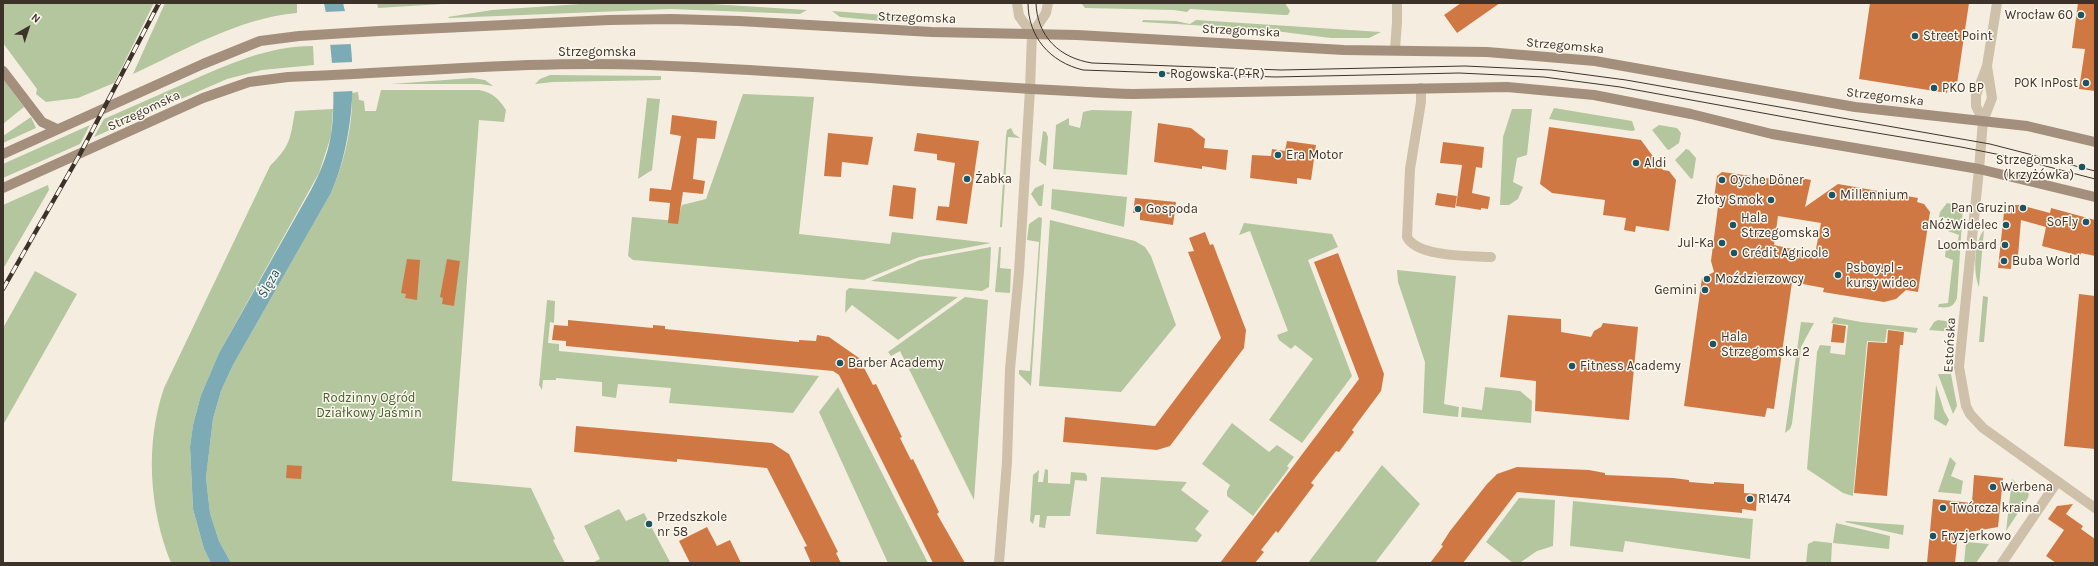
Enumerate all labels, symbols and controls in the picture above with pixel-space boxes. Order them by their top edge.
place label: Wrocław 60 [2005,7,2073,23]
north arrow [8,8,48,48]
street label: Strzegomska [878,9,956,27]
marker: Wrocław 60 [2076,10,2086,20]
text: N [29,11,43,26]
street label: Strzegomska [1202,21,1280,41]
place label: Street Point [1923,28,1993,44]
marker: Street Point [1910,31,1920,41]
street label: Strzegomska [1525,35,1605,57]
street label: Strzegomska [558,44,636,60]
place label: Rogowska (P+R) [1170,66,1265,82]
marker: Rogowska (P+R) [1157,69,1167,79]
place label: POK InPost [2014,75,2078,91]
marker: POK InPost [2081,78,2091,88]
place label: PKO BP [1942,80,1984,96]
marker: PKO BP [1929,83,1939,93]
street label: Strzegomska [1845,84,1925,110]
street label: Strzegomska [105,87,183,135]
place label: Era Motor [1286,147,1343,163]
marker: Era Motor [1273,150,1283,160]
place label: Strzegomska (krzyżówka) [1996,152,2074,183]
place label: Aldi [1644,155,1667,171]
marker: Aldi [1631,158,1641,168]
marker: Strzegomska (krzyżówka) [2077,162,2087,172]
place label: Żabka [975,171,1012,187]
place label: Oyche Döner [1730,172,1804,188]
marker: Żabka [962,174,972,184]
marker: Oyche Döner [1717,175,1727,185]
place label: Millennium [1840,187,1908,203]
marker: Millennium [1827,190,1837,200]
place label: Złoty Smok [1696,192,1763,208]
marker: Złoty Smok [1766,195,1776,205]
place label: Pan Gruzin [1951,200,2015,216]
place label: Gospoda [1146,201,1198,217]
marker: Pan Gruzin [2018,203,2028,213]
marker: Gospoda [1133,204,1143,214]
place label: Hala Strzegomska 3 [1741,210,1830,241]
place label: SoFly [2047,214,2078,230]
place label: aNóżWidelec [1922,217,1998,233]
marker: SoFly [2081,217,2091,227]
marker: Hala Strzegomska 3 [1728,220,1738,230]
marker: aNóżWidelec [2001,220,2011,230]
place label: Jul-Ka [1678,235,1714,251]
place label: Loombard [1937,237,1997,253]
marker: Jul-Ka [1717,238,1727,248]
marker: Loombard [2000,240,2010,250]
place label: Crédit Agricole [1742,245,1828,261]
marker: Crédit Agricole [1729,248,1739,258]
place label: Buba World [2012,253,2080,269]
marker: Buba World [1999,256,2009,266]
place label: Psboy.pl - kursy wideo [1846,260,1916,291]
water label: Ślęza [254,267,284,301]
marker: Psboy.pl - kursy wideo [1833,270,1843,280]
place label: Moździerzowcy [1715,271,1804,287]
marker: Moździerzowcy [1702,274,1712,284]
place label: Gemini [1654,282,1697,298]
marker: Gemini [1700,285,1710,295]
street label: Estońska [1941,317,1959,373]
place label: Hala Strzegomska 2 [1721,329,1810,360]
marker: Hala Strzegomska 2 [1708,339,1718,349]
place label: Barber Academy [848,355,944,371]
marker: Barber Academy [835,358,845,368]
place label: Fitness Academy [1580,358,1681,374]
marker: Fitness Academy [1567,361,1577,371]
park label: Rodzinny Ogród Działkowy Jaśmin [316,390,422,421]
place label: Werbena [2001,479,2053,495]
marker: Werbena [1988,482,1998,492]
place label: R1474 [1758,491,1791,507]
marker: R1474 [1745,494,1755,504]
place label: Twórcza kraina [1951,500,2040,516]
marker: Twórcza kraina [1938,503,1948,513]
place label: Przedszkole nr 58 [657,509,727,540]
marker: Przedszkole nr 58 [644,519,654,529]
place label: Fryzjerkowo [1941,528,2011,544]
marker: Fryzjerkowo [1928,531,1938,541]

